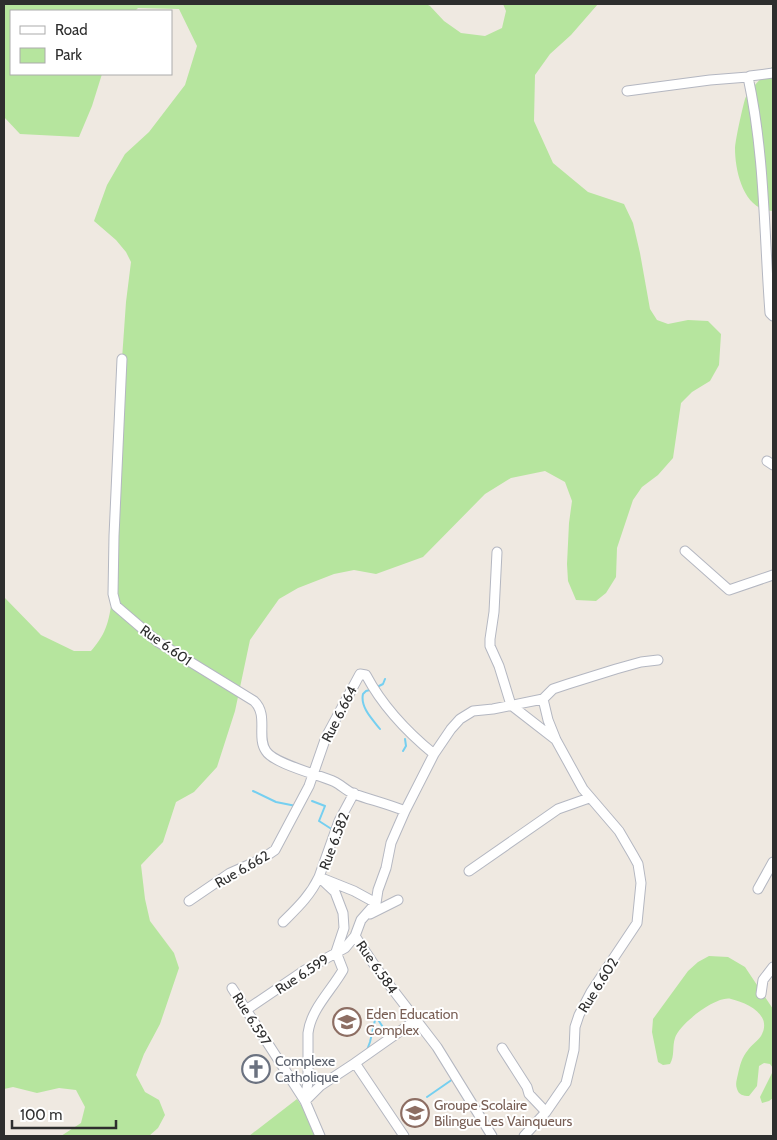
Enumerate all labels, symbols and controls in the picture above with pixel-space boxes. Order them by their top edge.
legend [10,10,172,75]
text: Road [55,21,88,39]
text: Park [55,46,82,64]
street label: Rue 6.601 [137,621,195,669]
street label: Rue 6.664 [317,683,361,745]
street label: Rue 6.582 [315,810,353,872]
street label: Rue 6.662 [211,846,273,892]
street label: Rue 6.584 [352,937,402,997]
street label: Rue 6.599 [272,950,332,998]
street label: Rue 6.602 [574,954,622,1016]
street label: Rue 6.597 [229,989,275,1049]
place label: Eden Education Complex [366,1005,458,1039]
school or university icon: Eden Education Complex [332,1007,362,1037]
place label: Complexe Catholique [275,1052,339,1086]
church icon: Complexe Catholique [241,1054,271,1084]
place label: Groupe Scolaire Bilingue Les Vainqueurs [434,1096,573,1130]
scale bar [12,1098,116,1130]
school or university icon: Groupe Scolaire Bilingue Les Vainqueurs [400,1098,430,1128]
text: 100 m [20,1106,62,1124]

